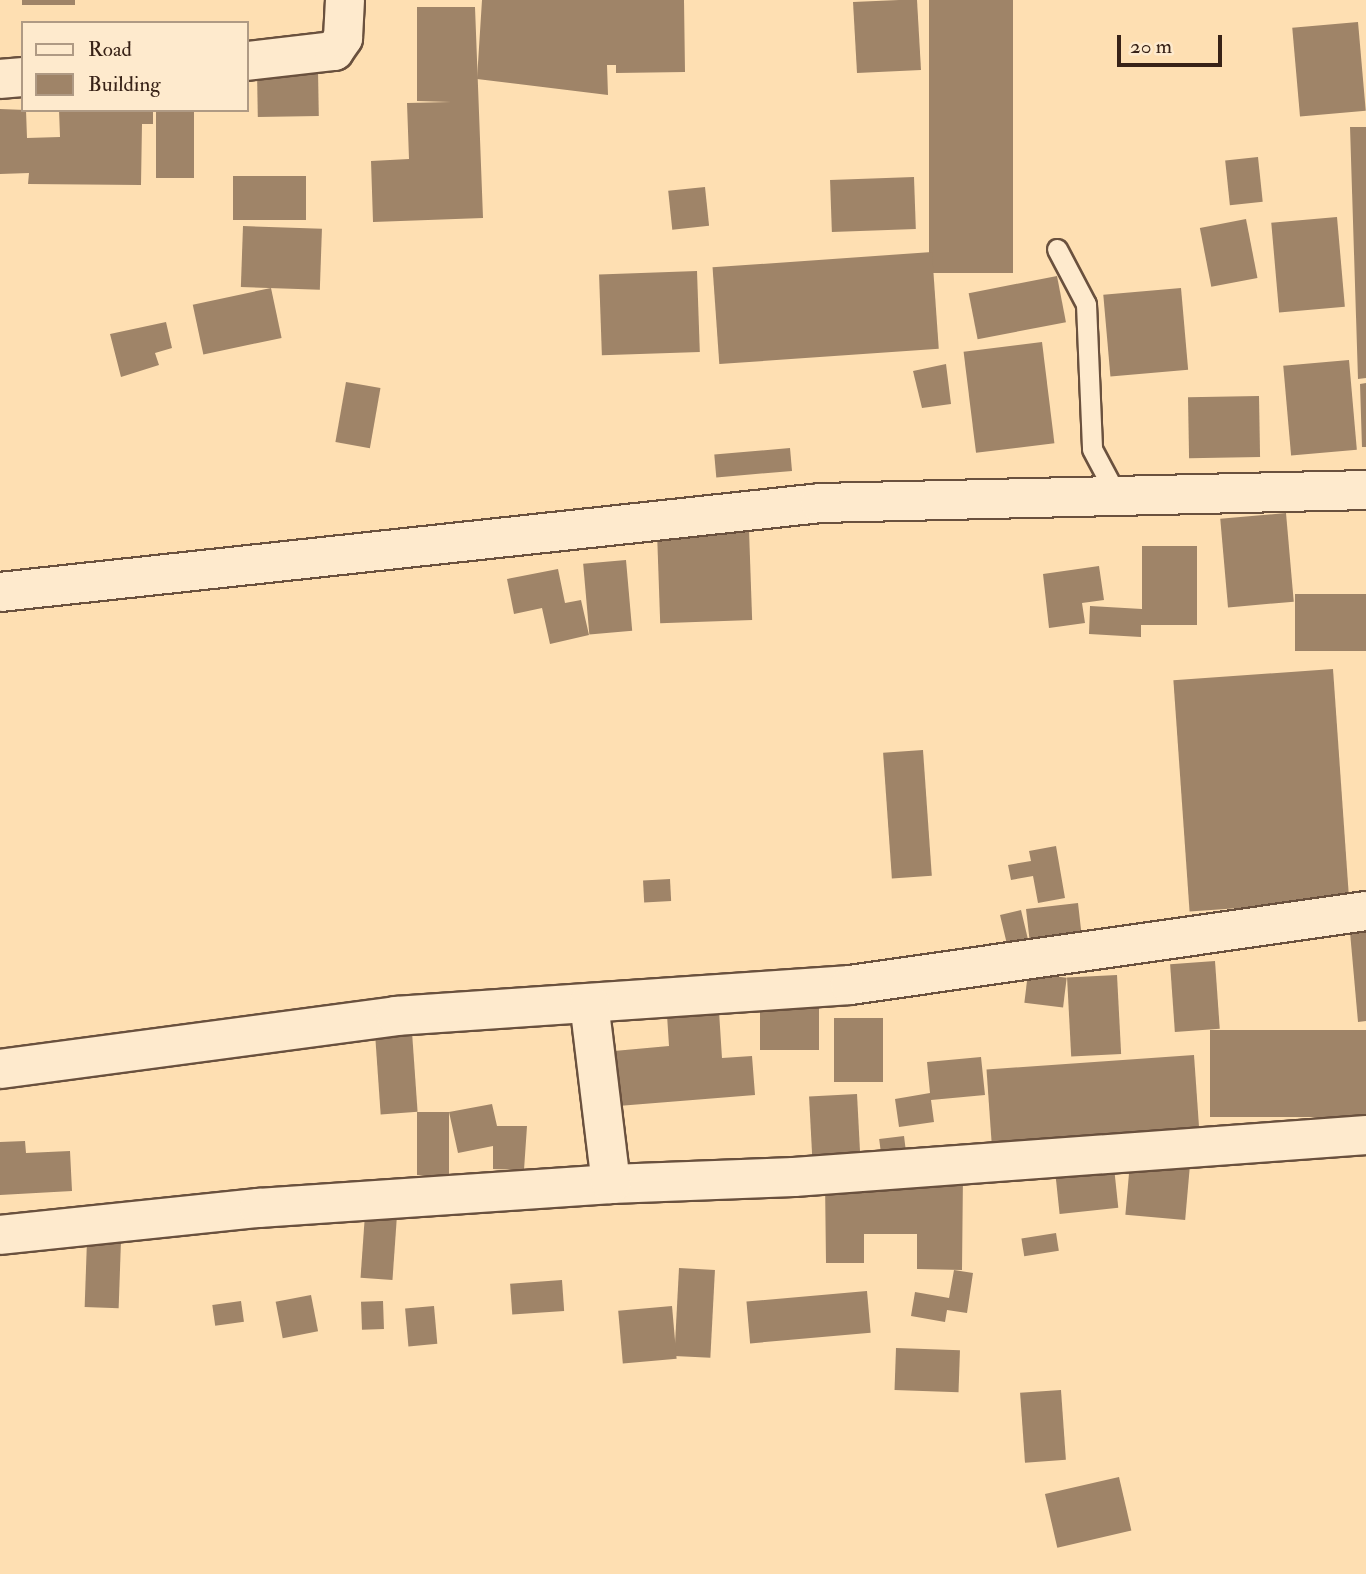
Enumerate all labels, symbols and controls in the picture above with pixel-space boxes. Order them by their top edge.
legend [21,21,248,112]
scale bar [1121,21,1226,65]
text: 20 m [1130,33,1172,60]
text: Road [88,36,132,63]
text: Building [88,71,161,98]

